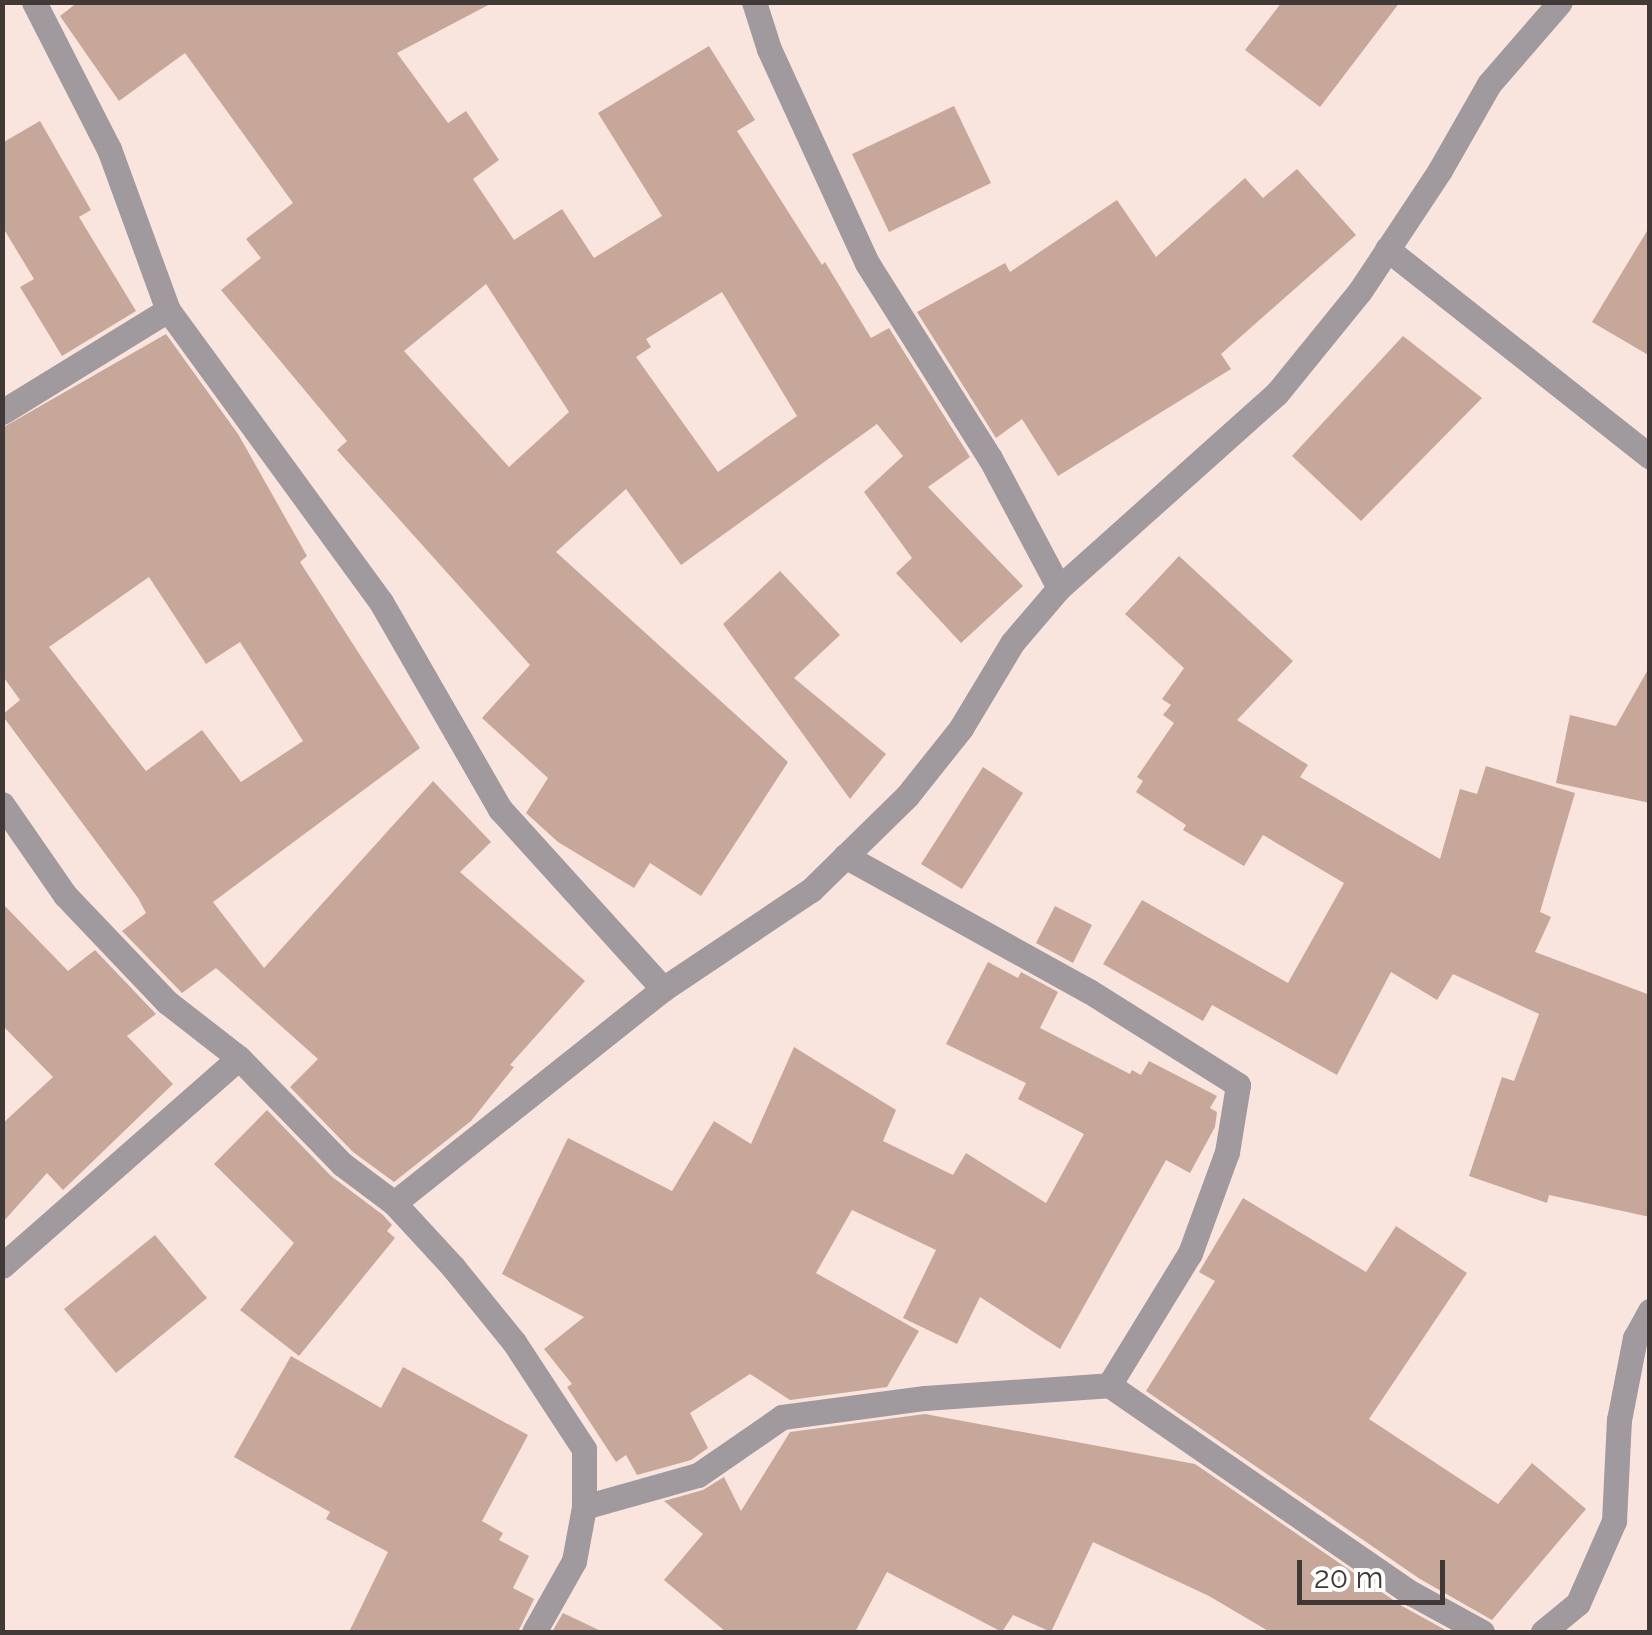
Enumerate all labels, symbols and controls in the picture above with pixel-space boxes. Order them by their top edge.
scale bar [1302,1540,1450,1602]
text: 20 m [1314,1560,1383,1595]

